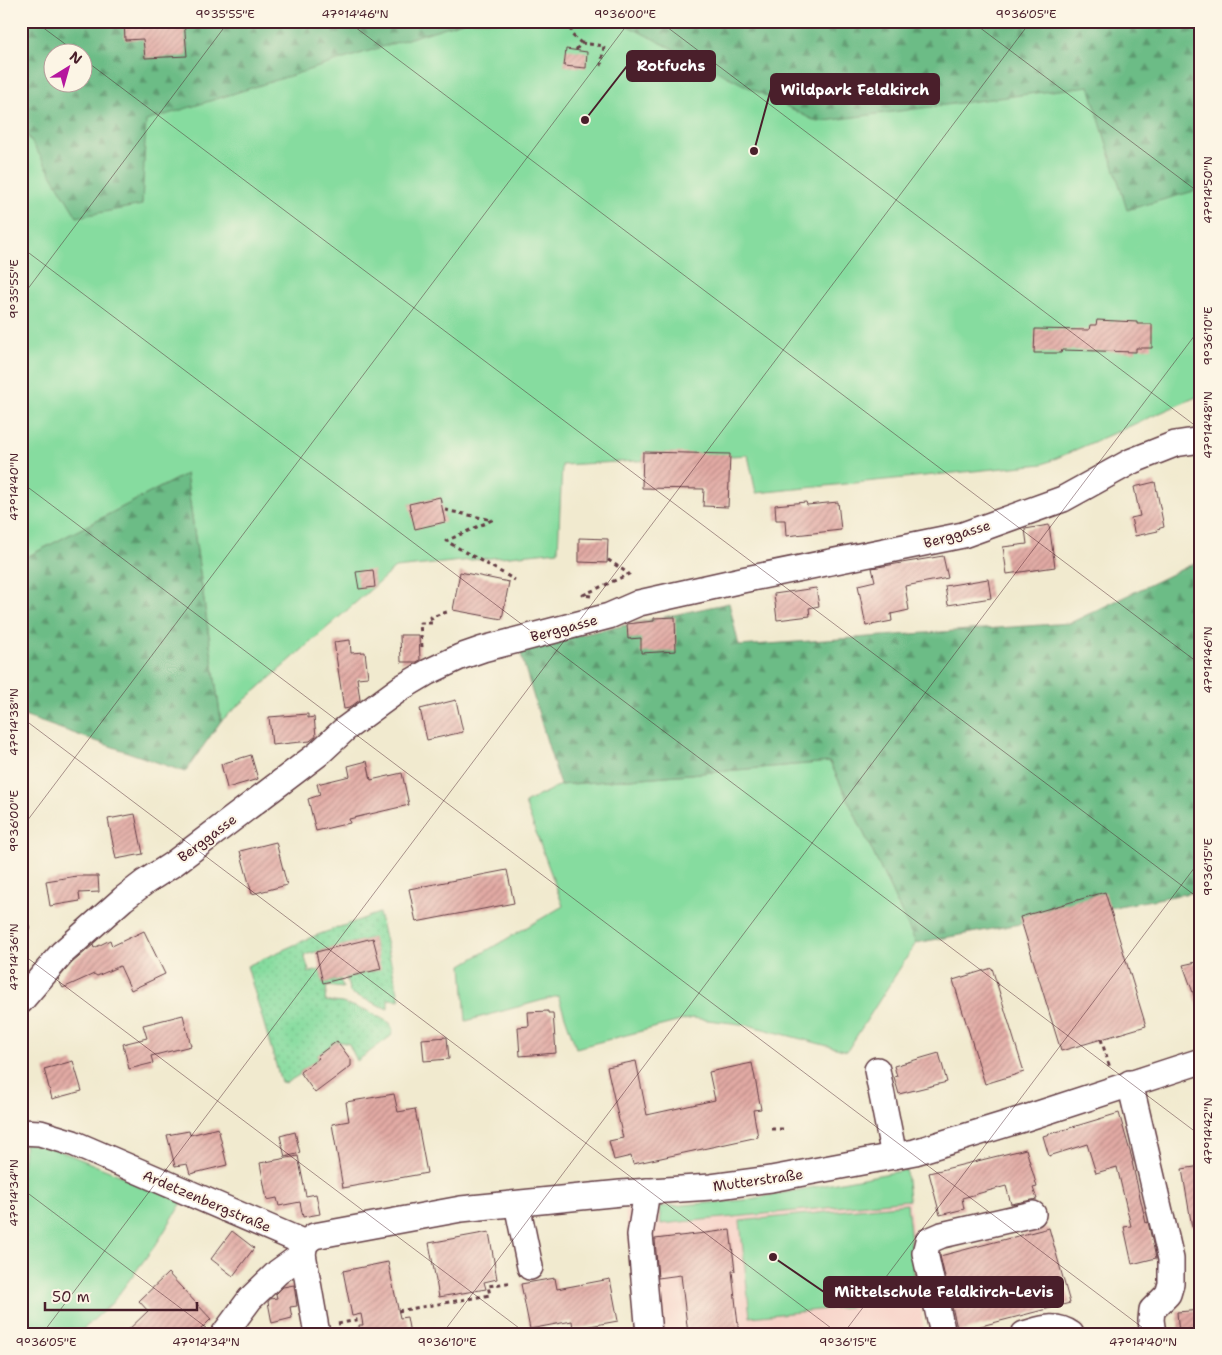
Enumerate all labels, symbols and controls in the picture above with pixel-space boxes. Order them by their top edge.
text: 9°35'55"E [195,6,255,22]
text: 47°14'46"N [321,6,389,22]
text: 9°36'00"E [594,6,656,22]
text: 9°36'05"E [996,6,1056,22]
north arrow [42,42,92,92]
text: N [66,47,86,68]
callout: Rotfuchs [627,51,715,81]
text: Rotfuchs [637,56,705,76]
callout: Wildpark Feldkirch [771,74,939,104]
text: Wildpark Feldkirch [781,80,929,100]
text: 47°14'50"N [1200,156,1216,224]
text: 9°35'55"E [6,259,22,319]
text: 9°36'10"E [1200,307,1216,365]
text: 47°14'48"N [1200,391,1216,459]
text: 47°14'40"N [6,453,22,521]
street label: Berggasse [921,516,993,552]
street label: Berggasse [528,610,600,646]
text: 47°14'46"N [1200,626,1216,694]
text: 47°14'38"N [6,688,22,756]
text: 9°36'00"E [6,790,22,852]
street label: Berggasse [174,810,240,866]
text: 9°36'15"E [1200,838,1216,896]
text: 47°14'36"N [6,923,22,991]
text: 47°14'42"N [1200,1097,1216,1165]
text: 47°14'34"N [6,1159,22,1227]
street label: Mutterstraße [712,1165,804,1195]
street label: Ardetzenbergstraße [140,1166,274,1236]
callout: Mittelschule Feldkirch-Levis [824,1277,1063,1307]
scale bar [45,1280,198,1312]
text: Mittelschule Feldkirch-Levis [834,1282,1054,1302]
text: 50 m [52,1287,90,1307]
text: 9°36'05"E [16,1334,76,1350]
text: 47°14'34"N [172,1334,240,1350]
text: 9°36'10"E [418,1334,476,1350]
text: 9°36'15"E [819,1334,877,1350]
text: 47°14'40"N [1109,1334,1177,1350]

